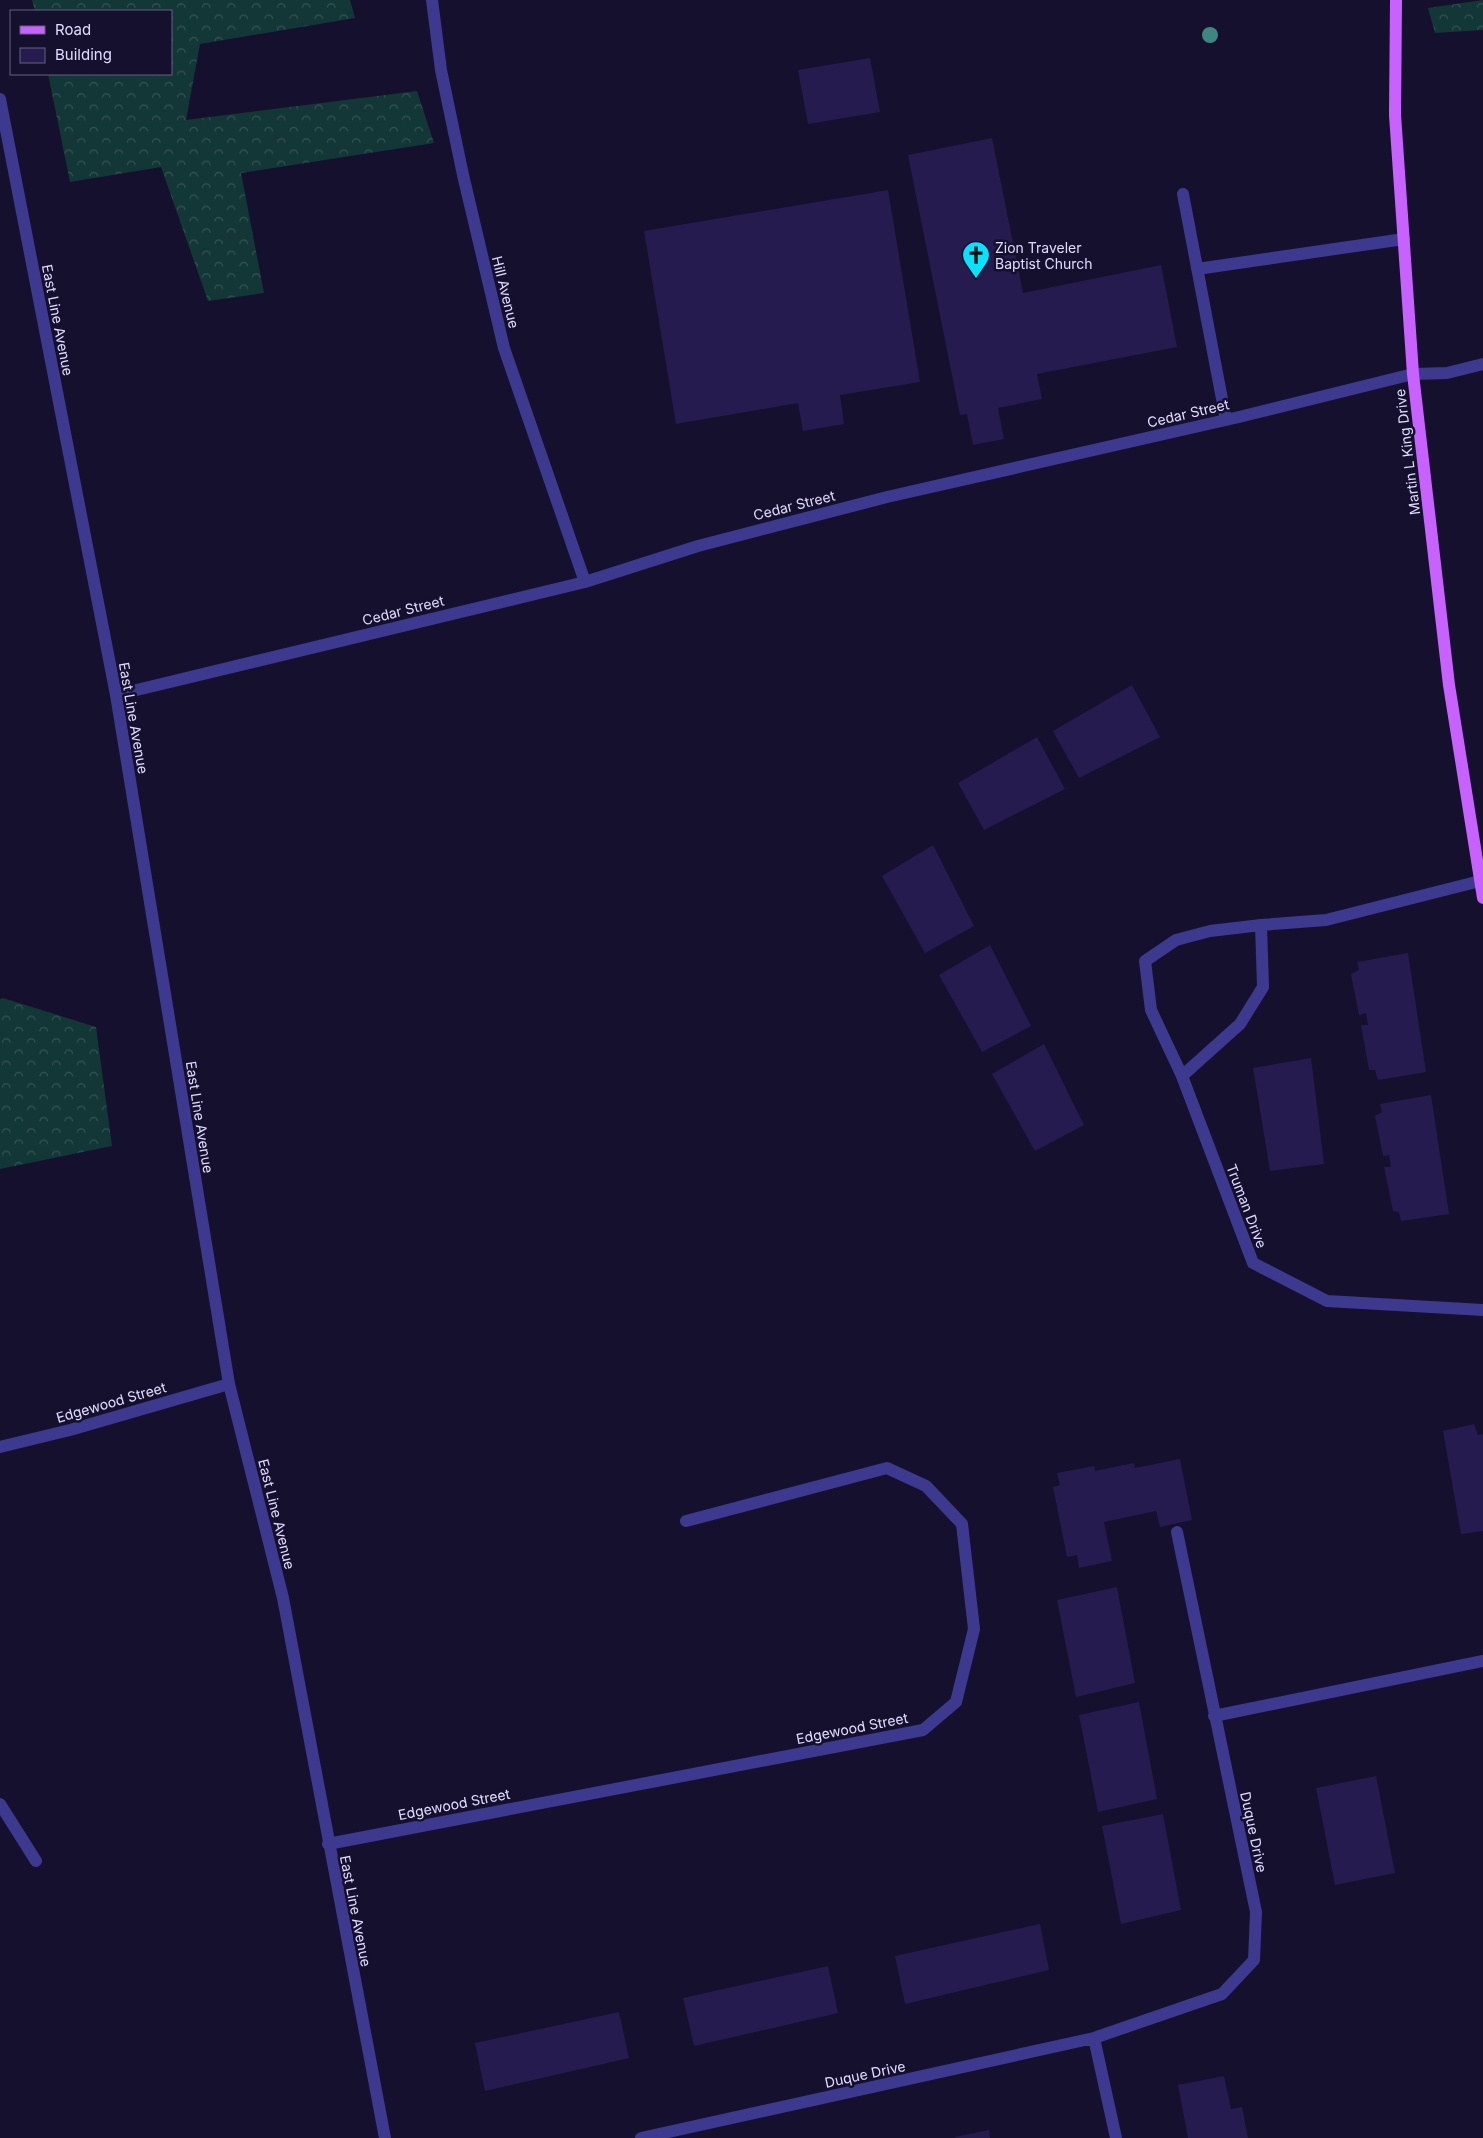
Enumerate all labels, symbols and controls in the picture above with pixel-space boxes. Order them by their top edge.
legend [10,10,172,75]
text: Road [55,20,91,39]
text: Building [55,45,112,64]
place label: Zion Traveler Baptist Church [995,239,1093,272]
church icon: Zion Traveler Baptist Church [961,240,991,279]
street label: Hill Avenue [489,254,523,330]
street label: East Line Avenue [39,263,77,377]
street label: Martin L King Drive [1391,388,1423,516]
street label: Cedar Street [1145,395,1231,431]
street label: Cedar Street [751,487,837,523]
street label: Cedar Street [360,592,446,628]
street label: East Line Avenue [116,661,152,775]
street label: East Line Avenue [183,1060,217,1174]
street label: Truman Drive [1223,1161,1271,1251]
street label: Edgewood Street [54,1378,168,1426]
street label: East Line Avenue [255,1457,299,1571]
street label: Edgewood Street [795,1709,910,1747]
street label: Edgewood Street [397,1785,512,1823]
street label: Duque Drive [1237,1790,1271,1874]
street label: East Line Avenue [337,1854,375,1968]
street label: Duque Drive [823,2057,907,2091]

